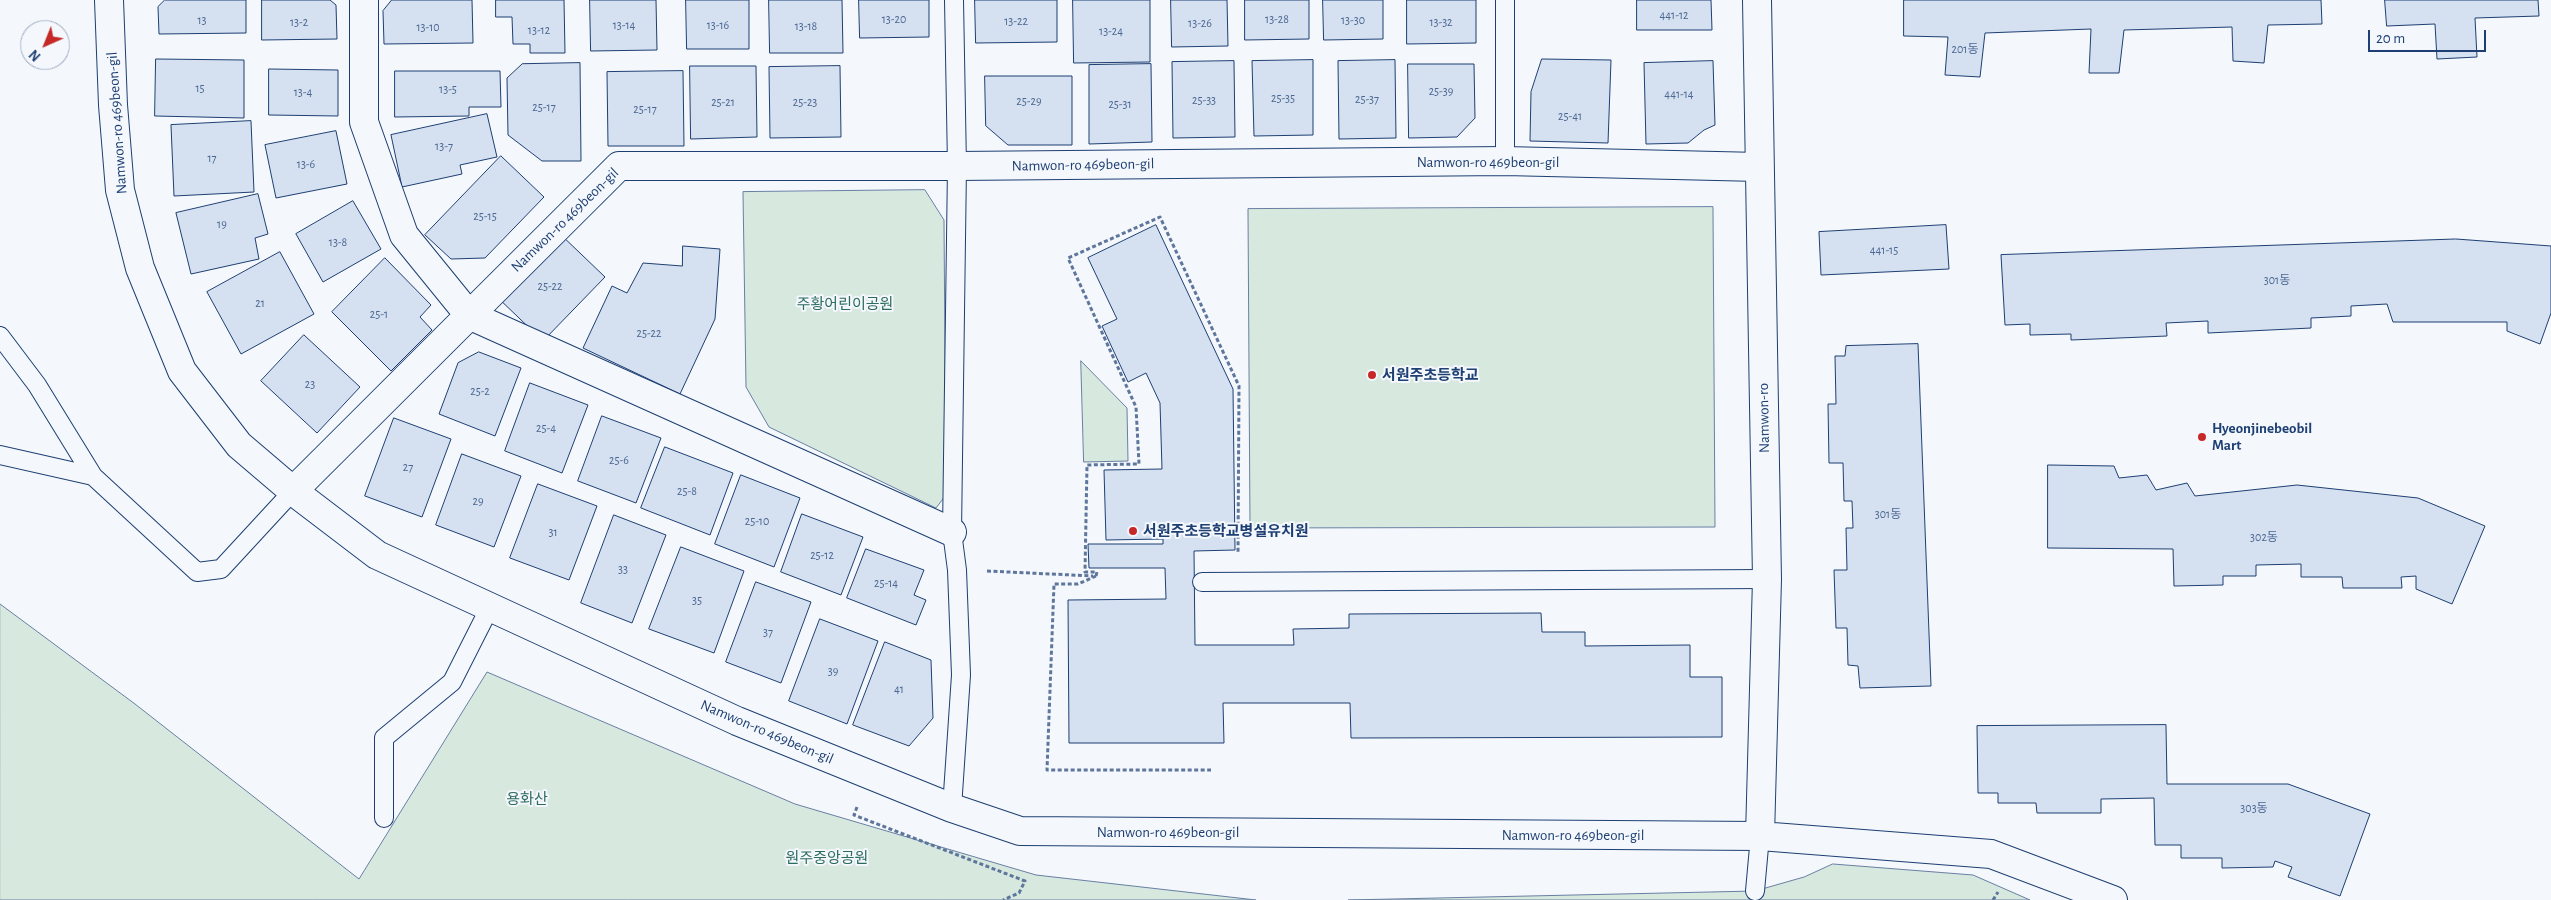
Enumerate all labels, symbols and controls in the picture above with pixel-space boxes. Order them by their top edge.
house number: 441-12 [1660,8,1688,22]
house number: 13-20 [882,12,906,26]
house number: 13-28 [1265,12,1289,26]
house number: 13 [197,13,207,27]
house number: 13-30 [1341,13,1365,27]
house number: 13-22 [1004,14,1028,28]
house number: 13-2 [290,15,308,29]
house number: 13-32 [1429,15,1453,29]
house number: 13-26 [1188,16,1212,30]
house number: 13-14 [613,18,635,32]
house number: 13-16 [707,18,729,32]
house number: 13-18 [795,19,817,33]
north arrow [20,20,70,70]
house number: 13-10 [416,20,440,34]
scale bar [2371,20,2488,52]
house number: 13-12 [528,23,550,37]
house number: 13-24 [1099,24,1123,38]
text: 20 m [2376,31,2405,46]
house number: 201동 [1952,42,1978,56]
text: N [27,47,44,63]
street label: Namwon-ro 469beon-gil [103,51,131,195]
house number: 15 [195,81,205,95]
house number: 13-5 [439,82,457,96]
house number: 25-39 [1429,84,1453,98]
house number: 13-4 [294,85,312,99]
house number: 441-14 [1664,87,1694,101]
house number: 25-35 [1271,91,1295,105]
house number: 25-37 [1355,92,1379,106]
house number: 25-33 [1192,93,1216,107]
house number: 25-29 [1016,94,1042,108]
house number: 25-21 [711,95,735,109]
house number: 25-23 [793,95,817,109]
house number: 25-31 [1108,97,1132,111]
house number: 25-17 [532,100,556,114]
house number: 25-17 [633,102,657,116]
house number: 25-41 [1558,109,1582,123]
house number: 13-7 [435,139,453,153]
house number: 17 [207,151,217,165]
street label: Namwon-ro 469beon-gil [1417,153,1559,171]
street label: Namwon-ro 469beon-gil [1011,155,1155,175]
house number: 13-6 [297,157,315,171]
street label: Namwon-ro 469beon-gil [507,164,623,276]
house number: 25-15 [473,209,497,223]
house number: 19 [217,217,227,231]
house number: 13-8 [329,235,347,249]
house number: 441-15 [1870,243,1898,257]
house number: 301동 [2264,273,2290,287]
house number: 25-22 [537,279,563,293]
park label: 주황어린이공원 [797,295,893,313]
house number: 21 [255,296,265,310]
house number: 25-1 [370,307,388,321]
house number: 25-22 [636,326,662,340]
place label: 서원주초등학교 [1382,366,1479,384]
marker: 서원주초등학교 [1366,369,1378,381]
house number: 23 [305,377,315,391]
street label: Namwon-ro [1754,383,1774,453]
house number: 25-2 [470,384,490,398]
place label: Hyeonjinebeobil Mart [2212,419,2312,454]
house number: 25-4 [536,421,556,435]
marker: Hyeonjinebeobil Mart [2196,431,2208,443]
house number: 25-6 [609,453,629,467]
house number: 27 [403,460,413,474]
house number: 25-8 [677,484,697,498]
house number: 29 [472,494,484,508]
house number: 301동 [1875,507,1901,521]
house number: 25-10 [745,514,769,528]
place label: 서원주초등학교병설유치원 [1143,522,1309,540]
house number: 31 [548,525,558,539]
marker: 서원주초등학교병설유치원 [1127,525,1139,537]
house number: 302동 [2250,530,2278,544]
house number: 25-12 [810,548,834,562]
house number: 33 [618,562,628,576]
house number: 25-14 [874,576,898,590]
house number: 35 [692,593,702,607]
house number: 37 [763,625,773,639]
house number: 39 [828,664,838,678]
house number: 41 [894,682,904,696]
street label: Namwon-ro 469beon-gil [698,696,836,768]
park label: 용화산 [506,790,548,808]
house number: 303동 [2240,801,2268,815]
street label: Namwon-ro 469beon-gil [1097,823,1239,841]
street label: Namwon-ro 469beon-gil [1502,826,1644,844]
park label: 원주중앙공원 [786,849,868,867]

